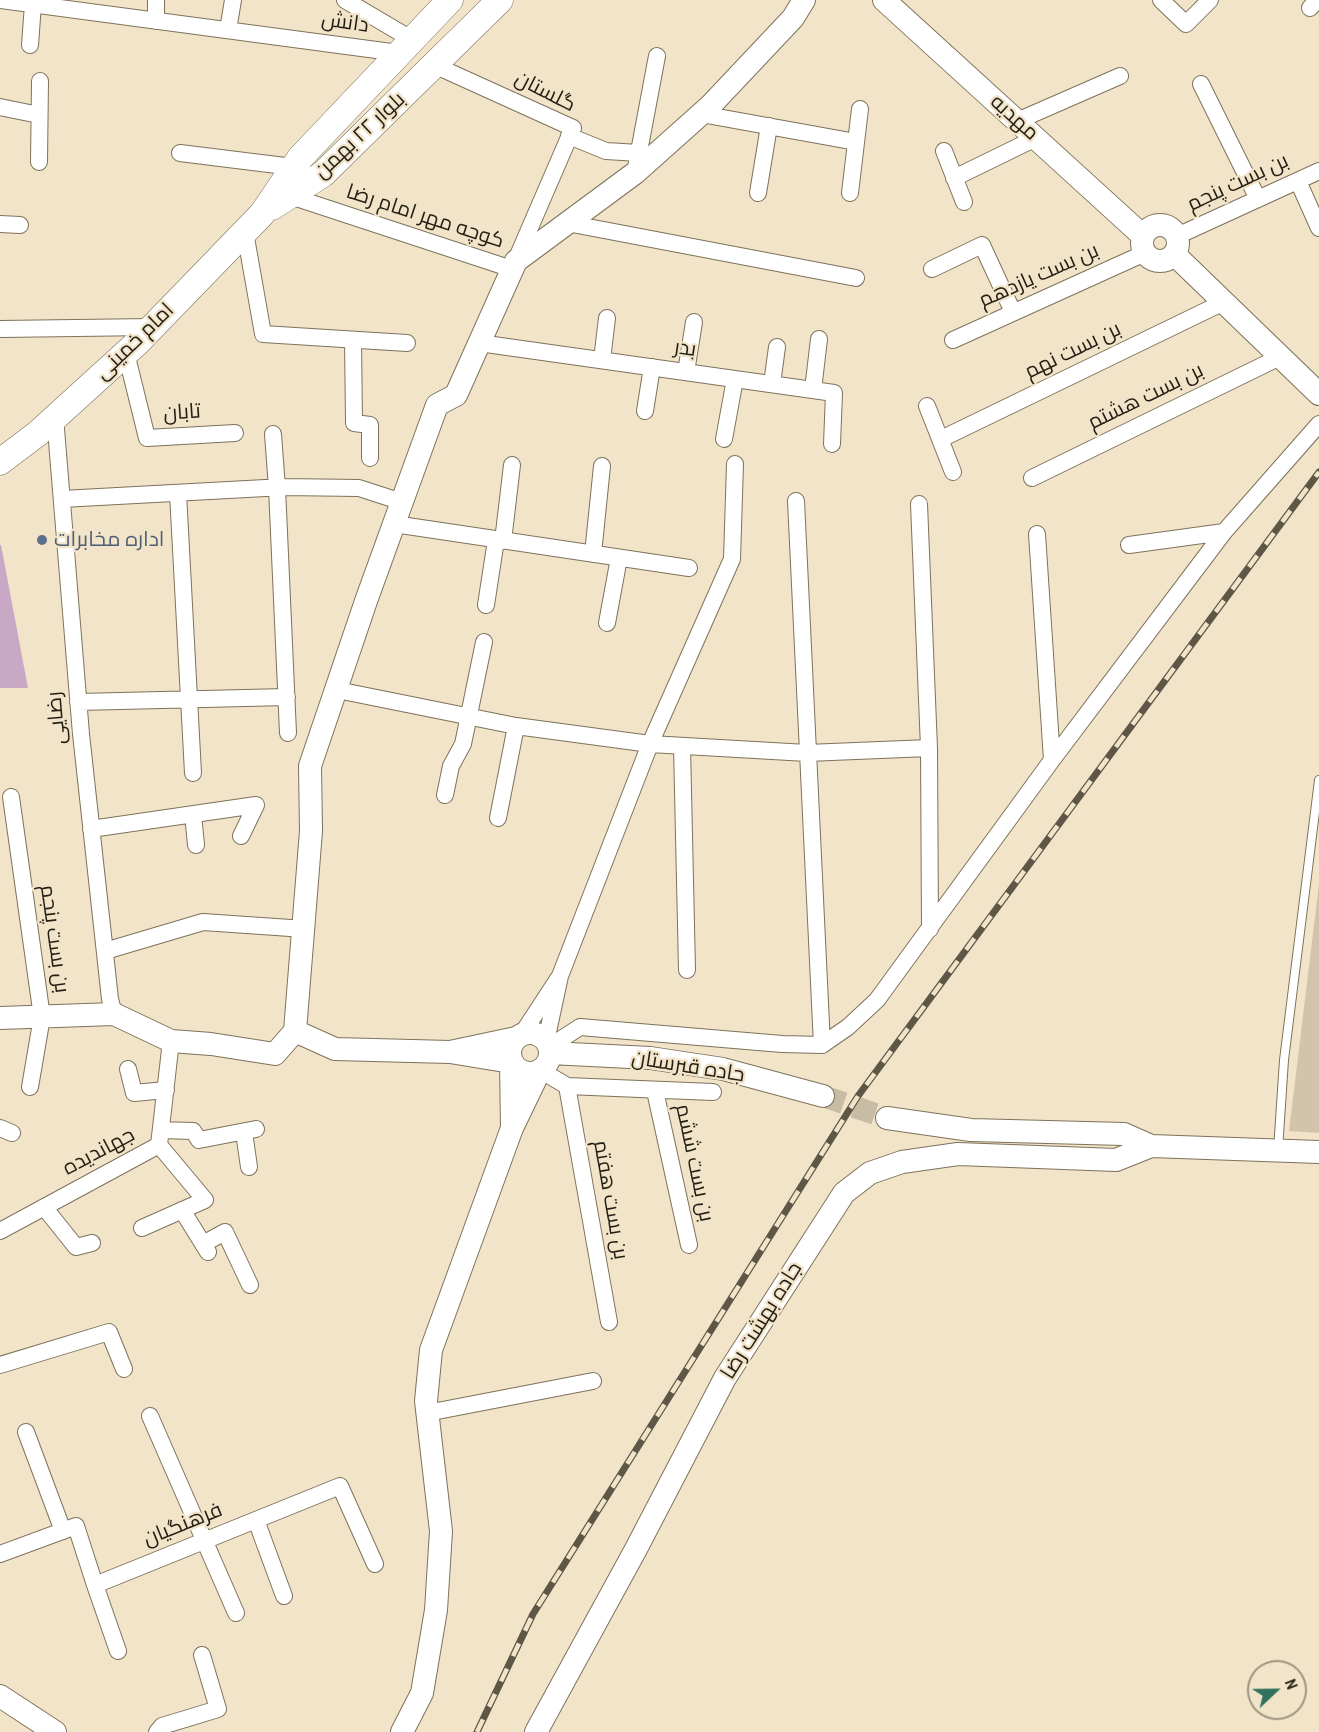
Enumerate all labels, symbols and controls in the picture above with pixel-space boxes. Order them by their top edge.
street label: دانش [320,7,370,39]
street label: گلستان [510,66,580,118]
street label: بلوار ۲۲ بهمن [309,87,411,185]
street label: مهدیه [985,90,1043,146]
street label: بن بست پنجم [1183,149,1293,217]
street label: کوچه مهر امام رضا [343,180,507,254]
street label: بن بست یازدهم [975,238,1103,314]
street label: امام خمینی [90,298,180,386]
street label: بن بست نهم [1021,317,1125,385]
street label: بدر [672,335,698,363]
street label: بن بست هشتم [1084,358,1208,436]
street label: تابان [162,399,202,427]
place label: اداره مخابرات [54,527,165,553]
marker: اداره مخابرات [35,533,49,547]
street label: رضایی [42,690,72,746]
street label: بن بست پنجم [34,883,74,995]
street label: جاده قبرستان [630,1046,746,1088]
street label: بن بست ششم [669,1102,719,1224]
street label: جهاندیده [59,1123,139,1181]
street label: بن بست هفتم [587,1138,633,1262]
street label: جاده بهشت رضا [716,1258,808,1384]
street label: فرهنگیان [140,1498,226,1552]
north arrow [1247,1660,1307,1720]
text: N [1280,1675,1304,1693]

